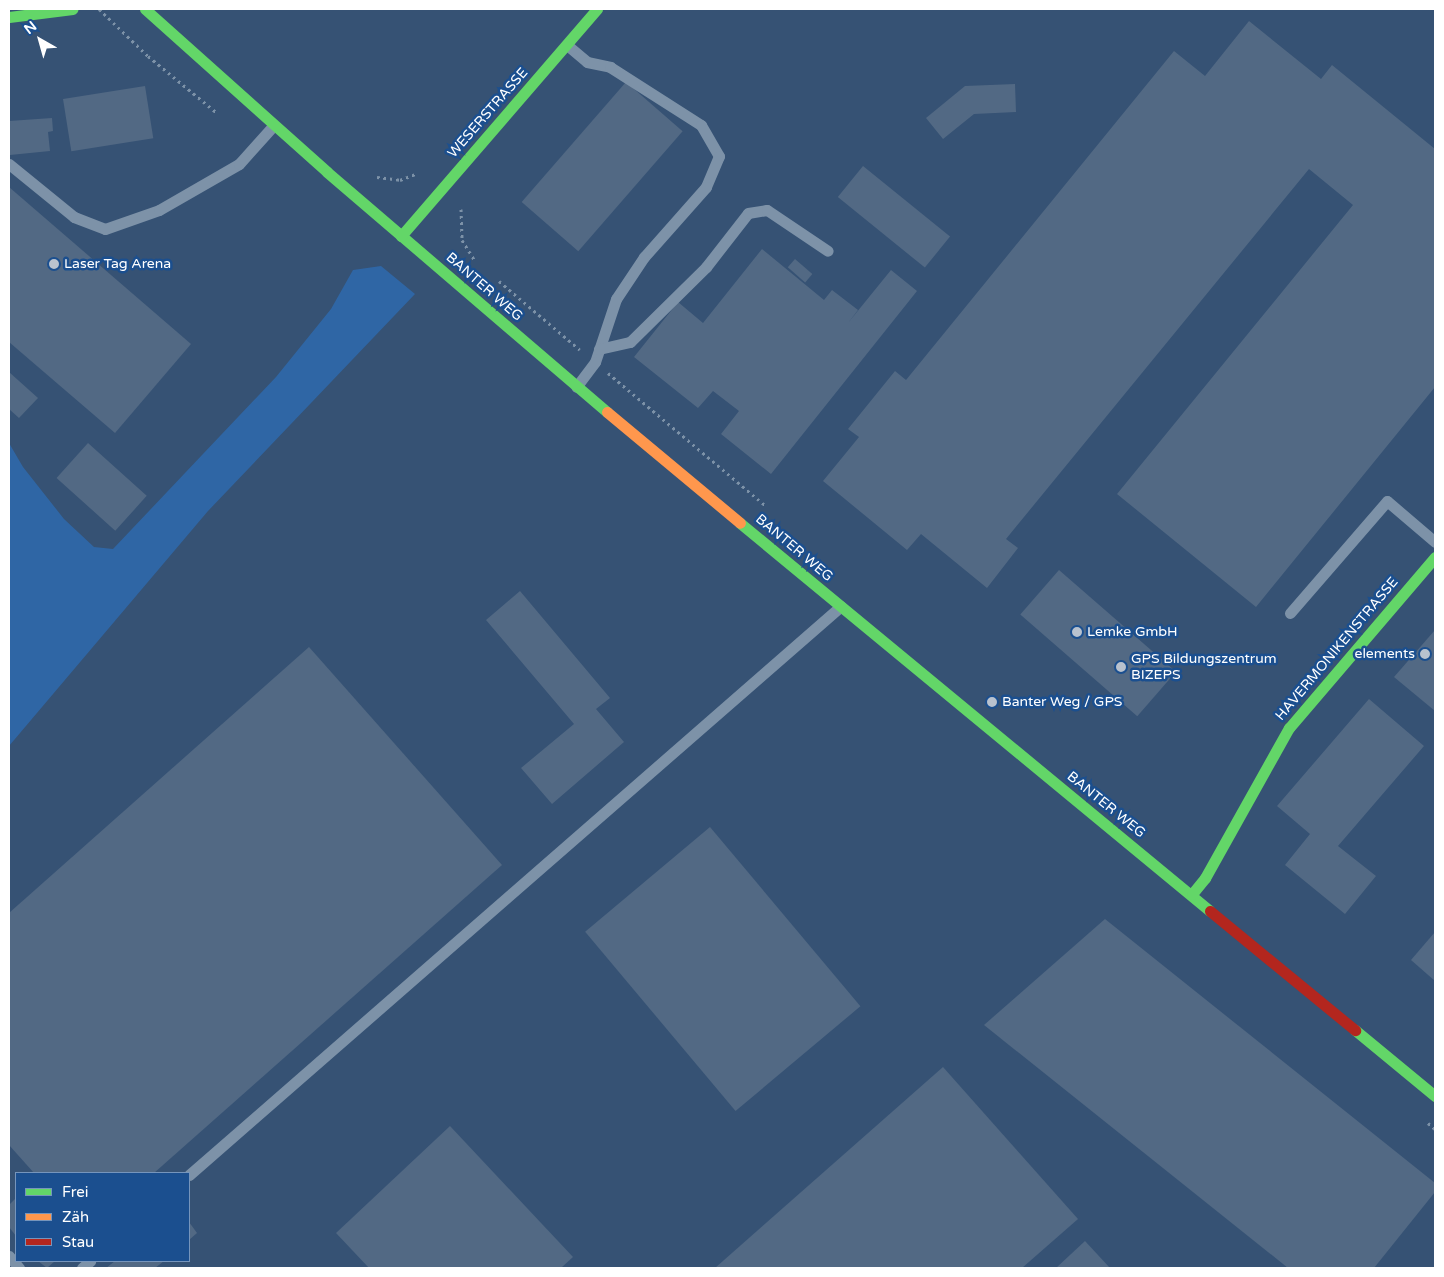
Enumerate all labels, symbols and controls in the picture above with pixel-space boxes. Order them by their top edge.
north arrow [15,15,65,65]
text: N [21,18,40,38]
street label: WESERSTRASSE [444,65,532,161]
street label: BANTER WEG [442,249,526,325]
place label: Laser Tag Arena [64,256,171,272]
marker: Laser Tag Arena [48,258,60,270]
street label: BANTER WEG [752,511,836,585]
street label: HAVERMONIKENSTRASSE [1272,574,1402,724]
place label: Lemke GmbH [1087,624,1178,640]
marker: Lemke GmbH [1071,626,1083,638]
place label: elements [1354,646,1415,662]
marker: elements [1419,648,1431,660]
place label: GPS Bildungszentrum BIZEPS [1131,651,1277,684]
marker: GPS Bildungszentrum BIZEPS [1115,661,1127,673]
place label: Banter Weg / GPS [1002,694,1122,710]
marker: Banter Weg / GPS [986,696,998,708]
street label: BANTER WEG [1063,768,1149,842]
legend [15,1172,190,1262]
text: Frei [62,1183,88,1201]
text: Zäh [62,1208,89,1226]
text: Stau [62,1233,94,1251]

